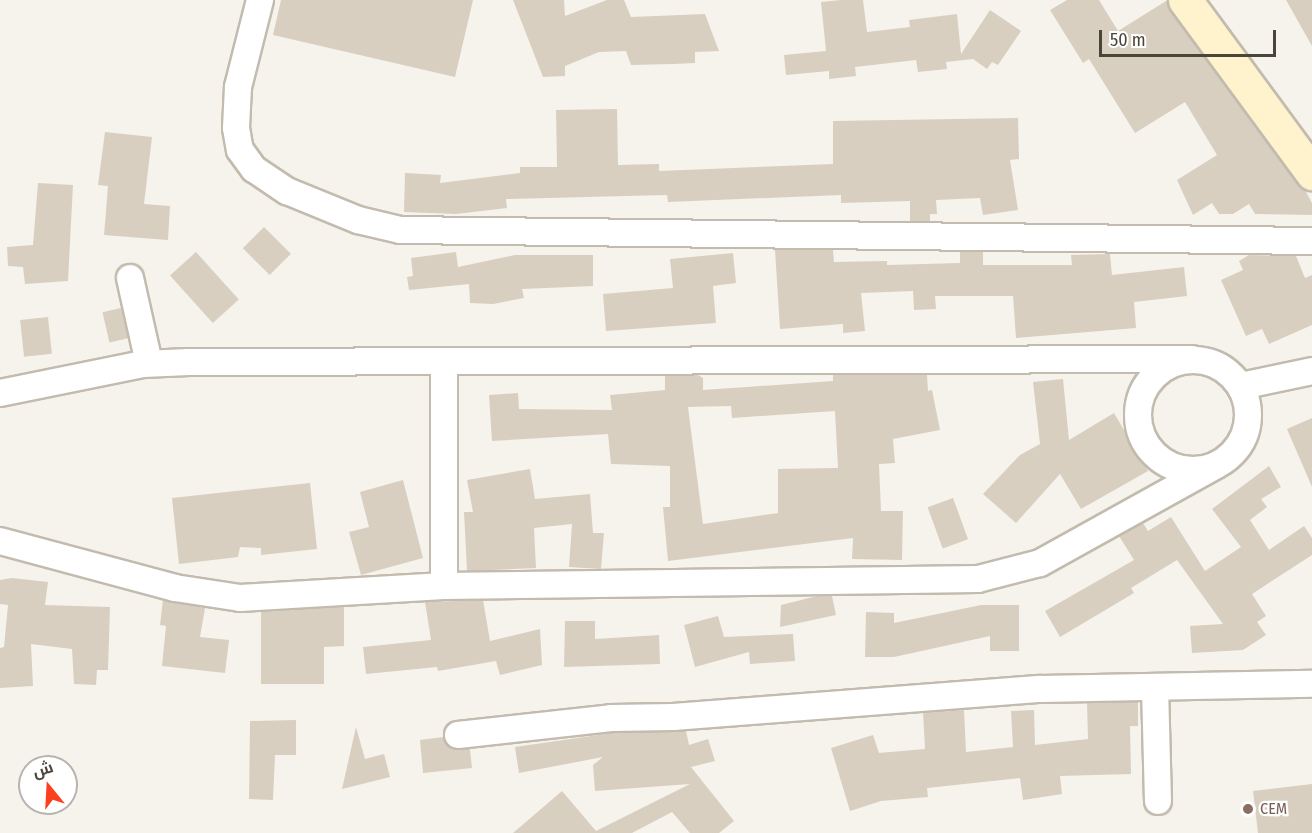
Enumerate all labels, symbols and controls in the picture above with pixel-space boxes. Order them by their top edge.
scale bar [1102,18,1279,56]
text: 50 m [1110,29,1146,51]
north arrow [18,755,78,815]
text: ش [30,757,56,782]
place label: CEM [1260,799,1287,819]
marker: CEM [1241,802,1255,816]

